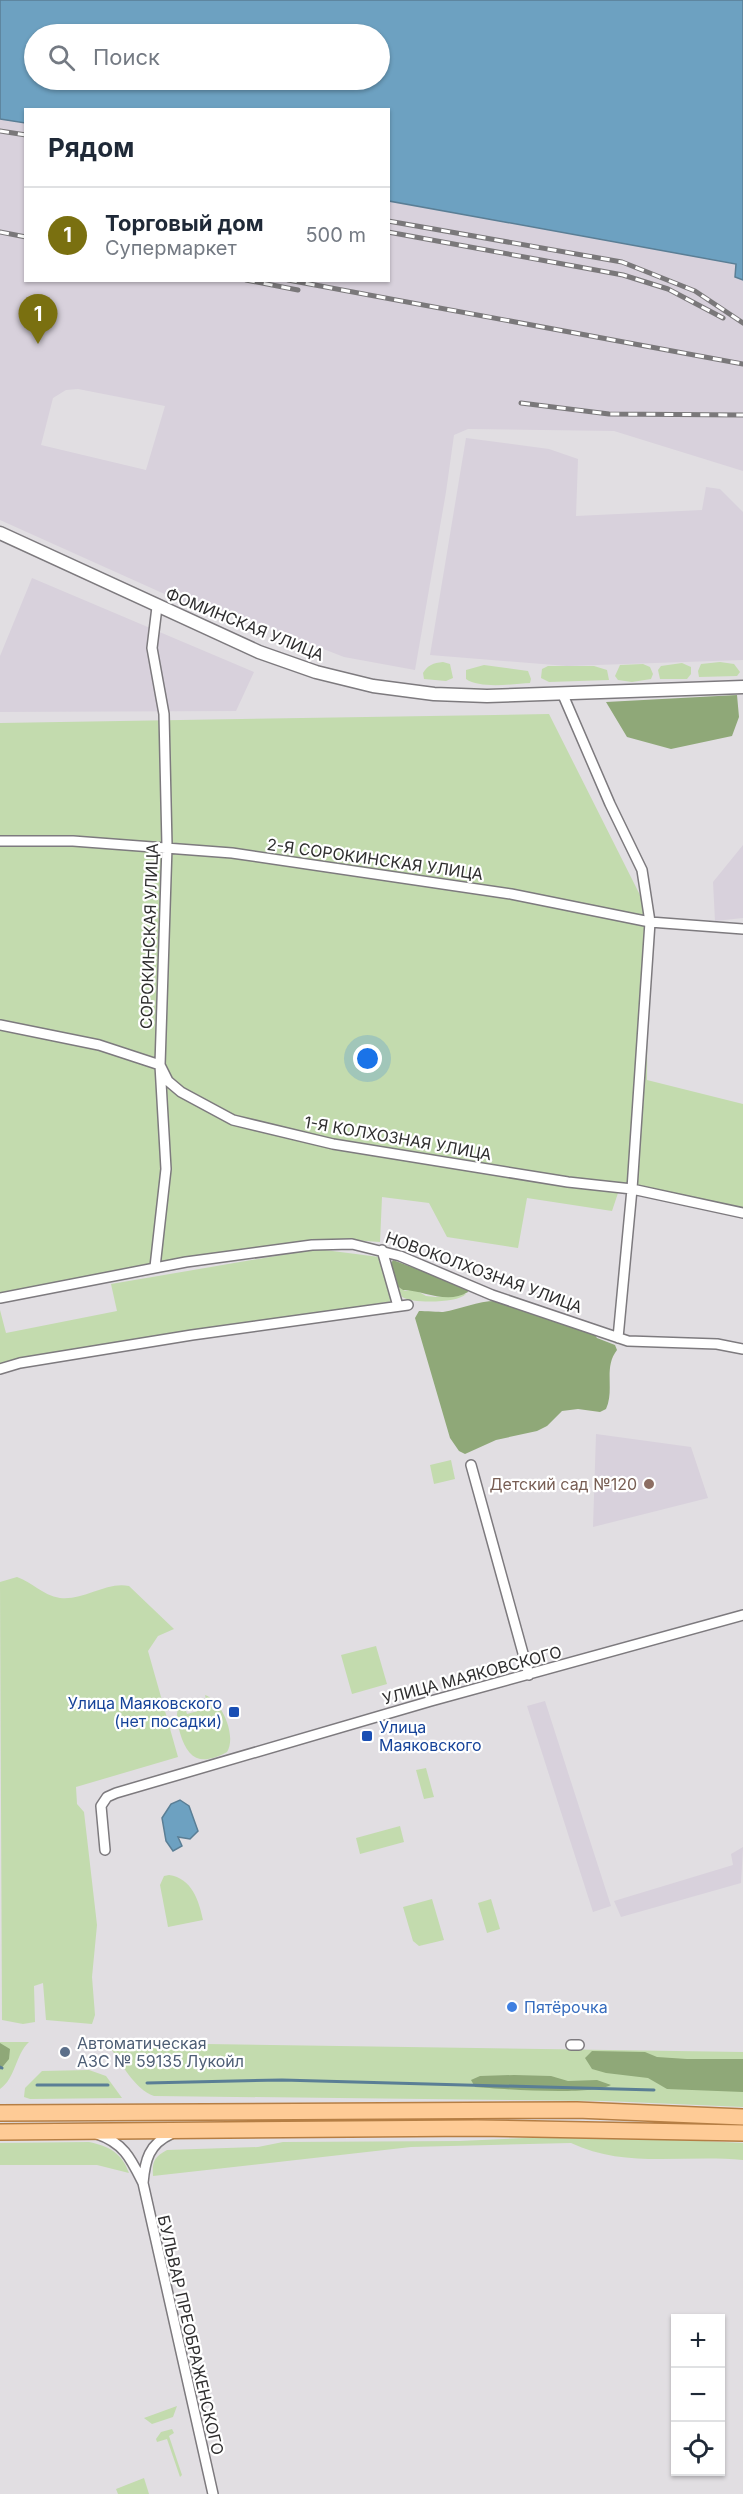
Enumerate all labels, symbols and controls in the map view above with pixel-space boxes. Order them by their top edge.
search box [24,24,390,90]
icon: search [45,41,78,74]
text: Поиск [93,44,160,70]
text: Рядом [48,132,134,163]
text: Торговый дом [105,210,264,236]
text: 1 [63,223,72,247]
text: 500 m [305,223,366,247]
text: Супермаркет [105,236,237,260]
pin: 1 [18,294,57,344]
street label: ФОМИНСКАЯ УЛИЦА [163,583,327,665]
street label: 2-Я СОРОКИНСКАЯ УЛИЦА [266,834,484,884]
street label: СОРОКИНСКАЯ УЛИЦА [136,843,162,1029]
your location [353,1044,382,1073]
street label: 1-Я КОЛХОЗНАЯ УЛИЦА [303,1112,493,1164]
street label: НОВОКОЛХОЗНАЯ УЛИЦА [383,1227,585,1317]
place label: Детский сад №120 [489,1474,637,1494]
marker: Детский сад №120 [642,1477,656,1491]
street label: УЛИЦА МАЯКОВСКОГО [380,1641,564,1709]
place label: Улица Маяковского (нет посадки) [68,1693,222,1731]
marker: Улица Маяковского (нет посадки) [227,1705,241,1719]
place label: Улица Маяковского [379,1717,482,1755]
marker: Улица Маяковского [360,1729,374,1743]
place label: Пятёрочка [524,1997,608,2017]
marker: Пятёрочка [505,2000,519,2014]
place label: Автоматическая АЗС № 59135 Лукойл [77,2033,244,2071]
marker: Автоматическая АЗС № 59135 Лукойл [58,2045,72,2059]
street label: БУЛЬВАР ПРЕОБРАЖЕНСКОГО [154,2213,228,2457]
map controls [671,2314,725,2476]
button: + [671,2314,725,2368]
button: − [671,2368,725,2422]
button: locate [671,2422,725,2476]

